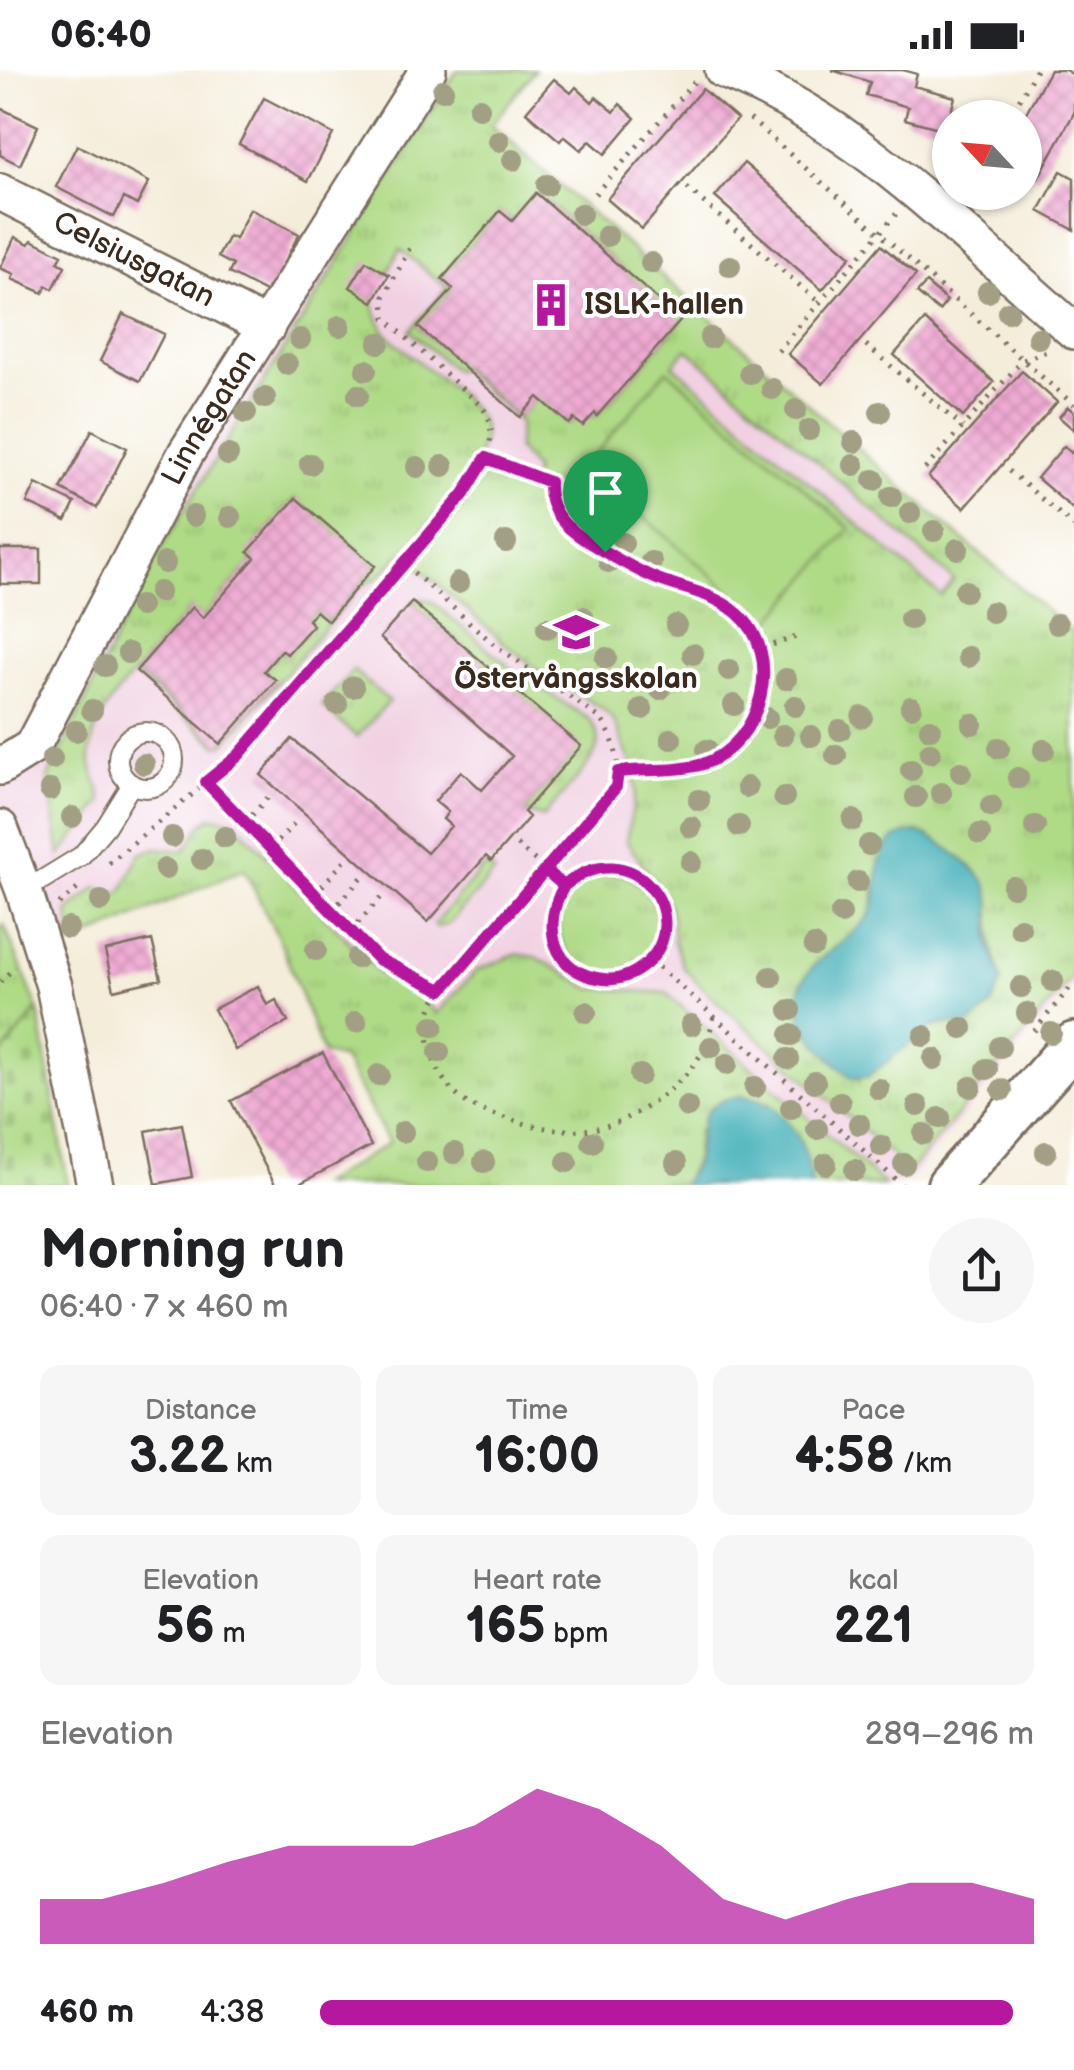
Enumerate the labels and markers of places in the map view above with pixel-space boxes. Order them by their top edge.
building icon: ISLK-hallen [527,281,575,329]
place label: ISLK-hallen [584,287,744,323]
pin [563,450,648,553]
school or university icon: Östervångsskolan [552,608,600,656]
place label: Östervångsskolan [454,660,698,697]

